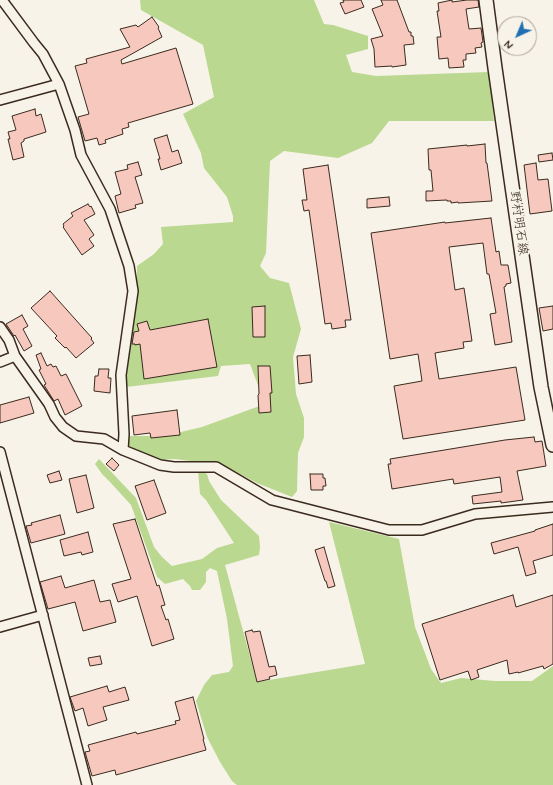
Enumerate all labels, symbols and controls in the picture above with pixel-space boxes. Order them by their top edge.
north arrow [497,16,537,56]
text: N [502,36,517,51]
street label: 野村明石線 [506,190,530,256]

